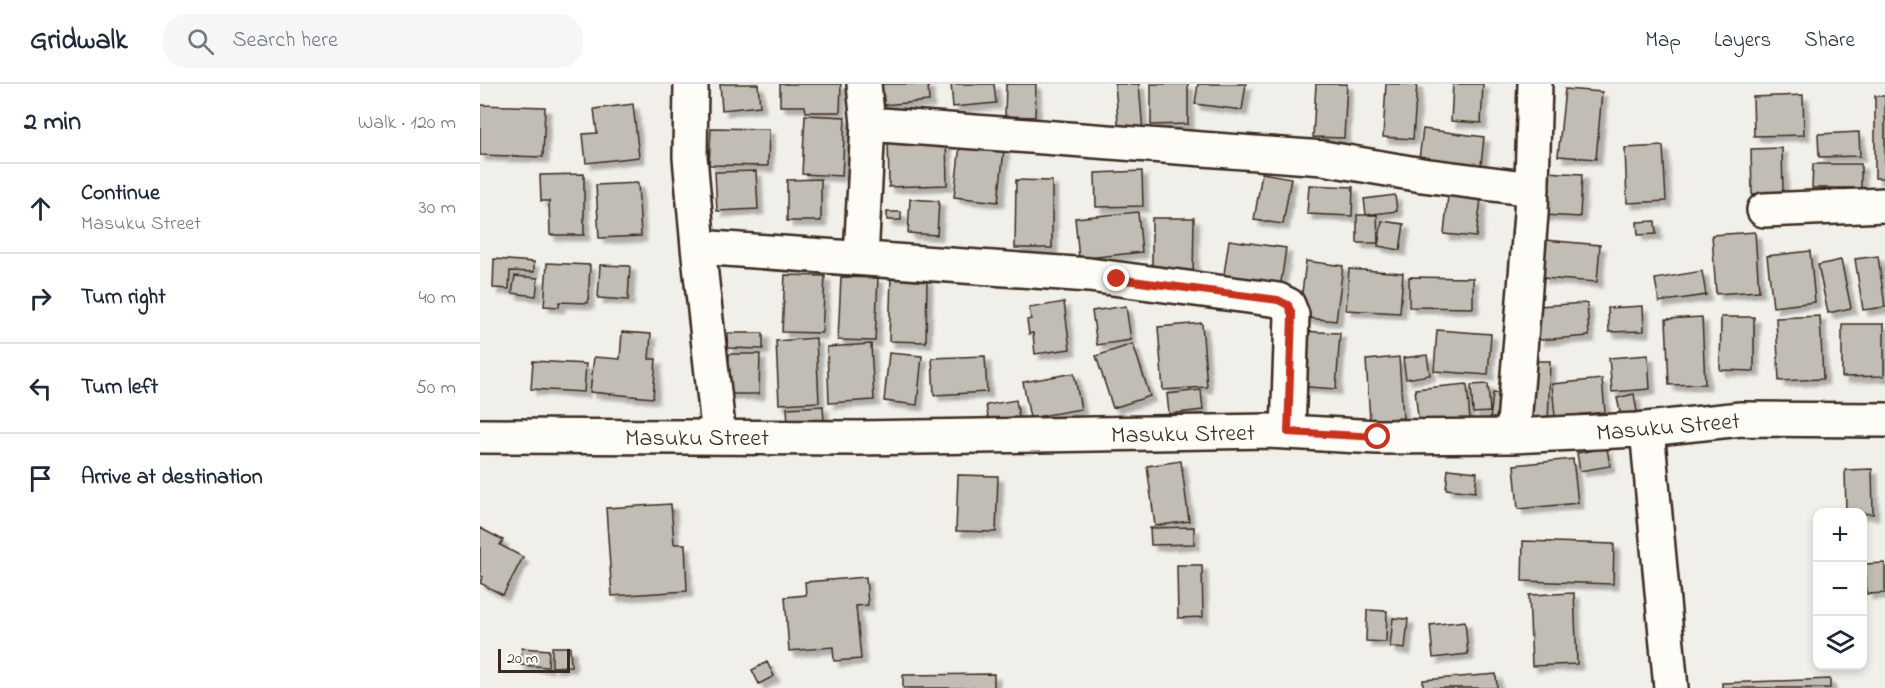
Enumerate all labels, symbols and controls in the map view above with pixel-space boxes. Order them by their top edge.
search box [163,14,583,68]
text: Gridwalk [30,21,127,62]
icon: search [184,25,217,58]
text: Search here [232,25,338,57]
text: Map [1645,26,1681,56]
text: Layers [1714,26,1771,56]
text: Share [1804,26,1855,56]
text: 2 min [24,104,81,142]
text: Walk · 120 m [358,109,456,138]
text: Continue [81,178,160,210]
icon: ahead [24,192,57,225]
text: 30 m [419,194,456,223]
text: Masuku Street [81,210,201,239]
route end [1103,265,1129,291]
icon: right [24,282,57,315]
text: Turn right [81,282,166,314]
text: 40 m [419,284,456,313]
icon: left [24,372,57,405]
text: Turn left [81,372,158,404]
text: 50 m [415,374,456,403]
street label: Masuku Street [1595,405,1742,452]
street label: Masuku Street [1111,417,1255,454]
street label: Masuku Street [625,422,769,457]
route start [1364,423,1390,449]
icon: arrive [24,462,57,495]
text: Arrive at destination [81,462,263,494]
map controls [1813,508,1867,670]
button: + [1813,508,1867,562]
button: − [1813,562,1867,616]
button: layers [1813,616,1867,670]
scale bar [498,646,570,674]
text: 20 m [507,647,538,671]

